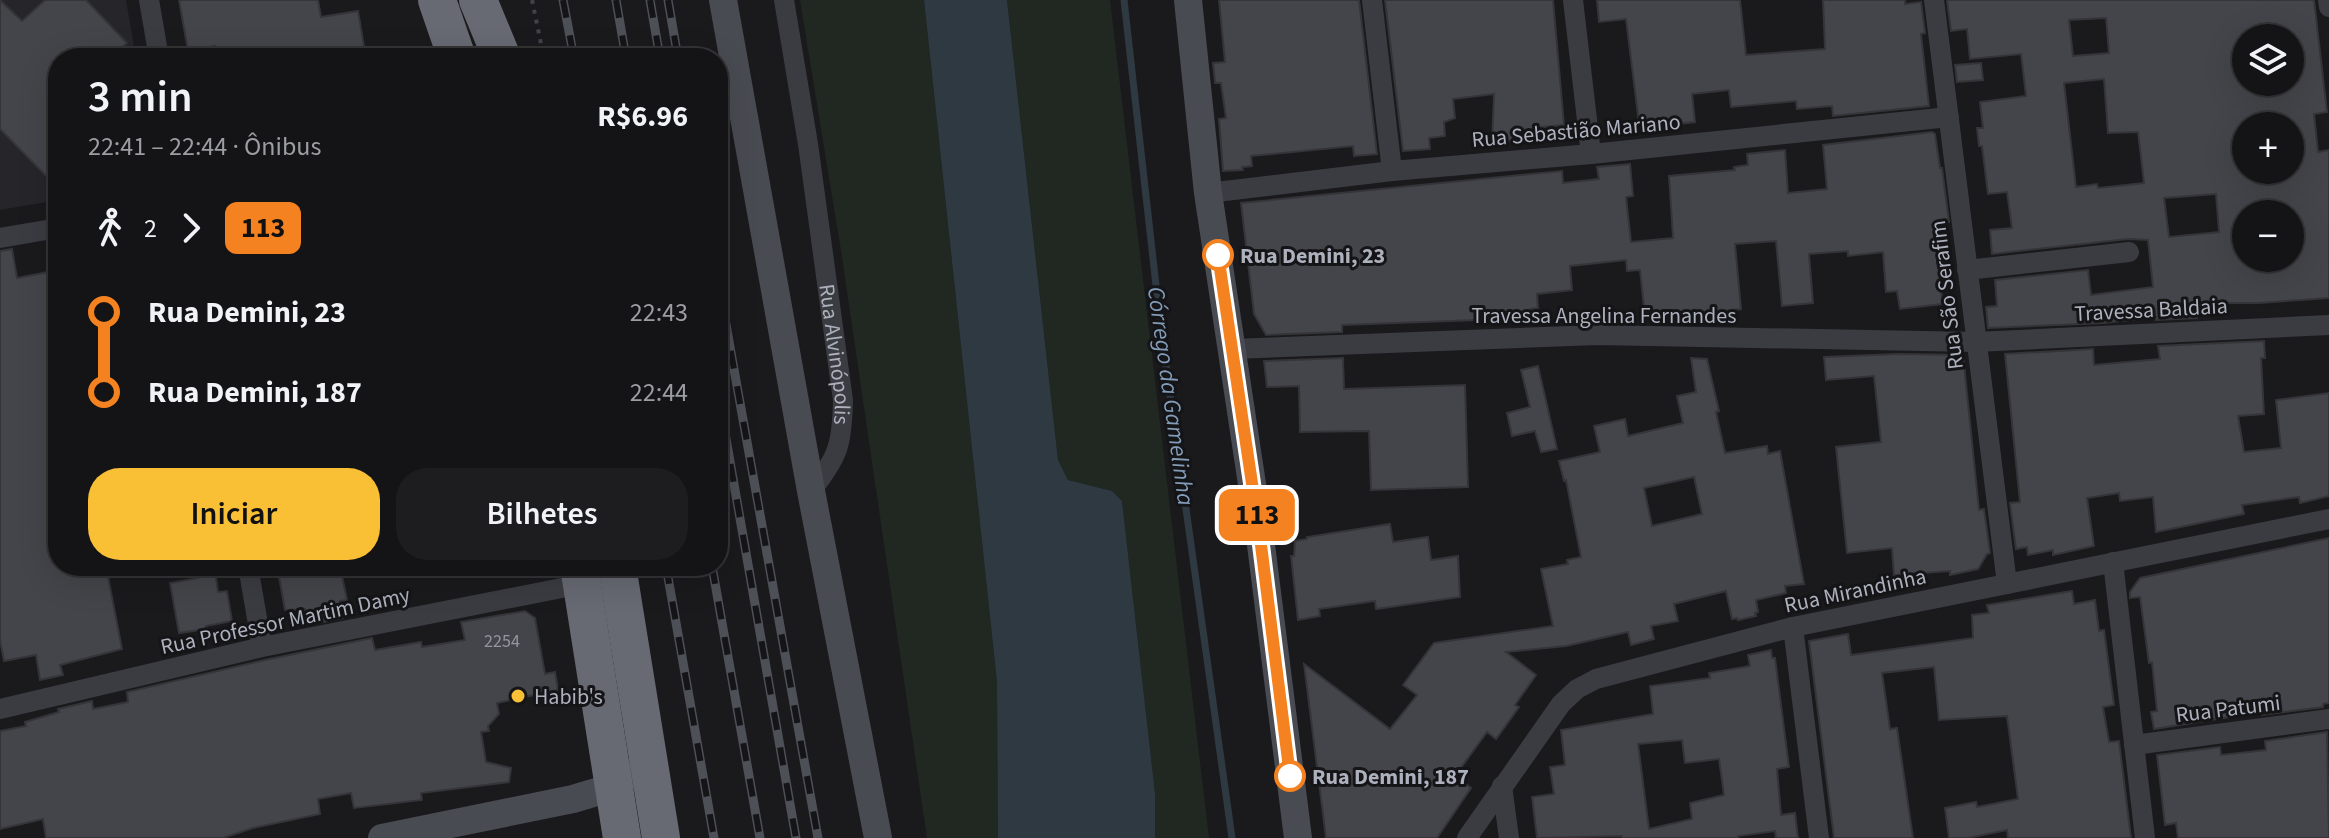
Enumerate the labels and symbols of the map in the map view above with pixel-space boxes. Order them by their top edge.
street label: Rua Sebastião Mariano [1470,106,1682,156]
street label: Rua São Serafim [1922,218,1972,371]
marker: Rua Demini, 23 [1203,240,1233,270]
place label: Rua Demini, 23 [1240,240,1385,272]
street label: Rua Alvinópolis [810,282,858,426]
water label: Córrego da Gamelinha [1138,284,1203,508]
street label: Travessa Baldaia [2074,290,2229,330]
street label: Travessa Angelina Fernandes [1472,300,1736,332]
line badge: 113 [1211,489,1303,541]
street label: Rua Mirandinha [1781,560,1929,622]
street label: Rua Professor Martim Damy [157,579,414,663]
house number: 2254 [484,629,520,654]
place label: Habib's [534,681,603,713]
marker: Habib's [509,687,527,705]
street label: Rua Patumi [2174,687,2282,731]
marker: Rua Demini, 187 [1275,761,1305,791]
place label: Rua Demini, 187 [1312,761,1469,793]

